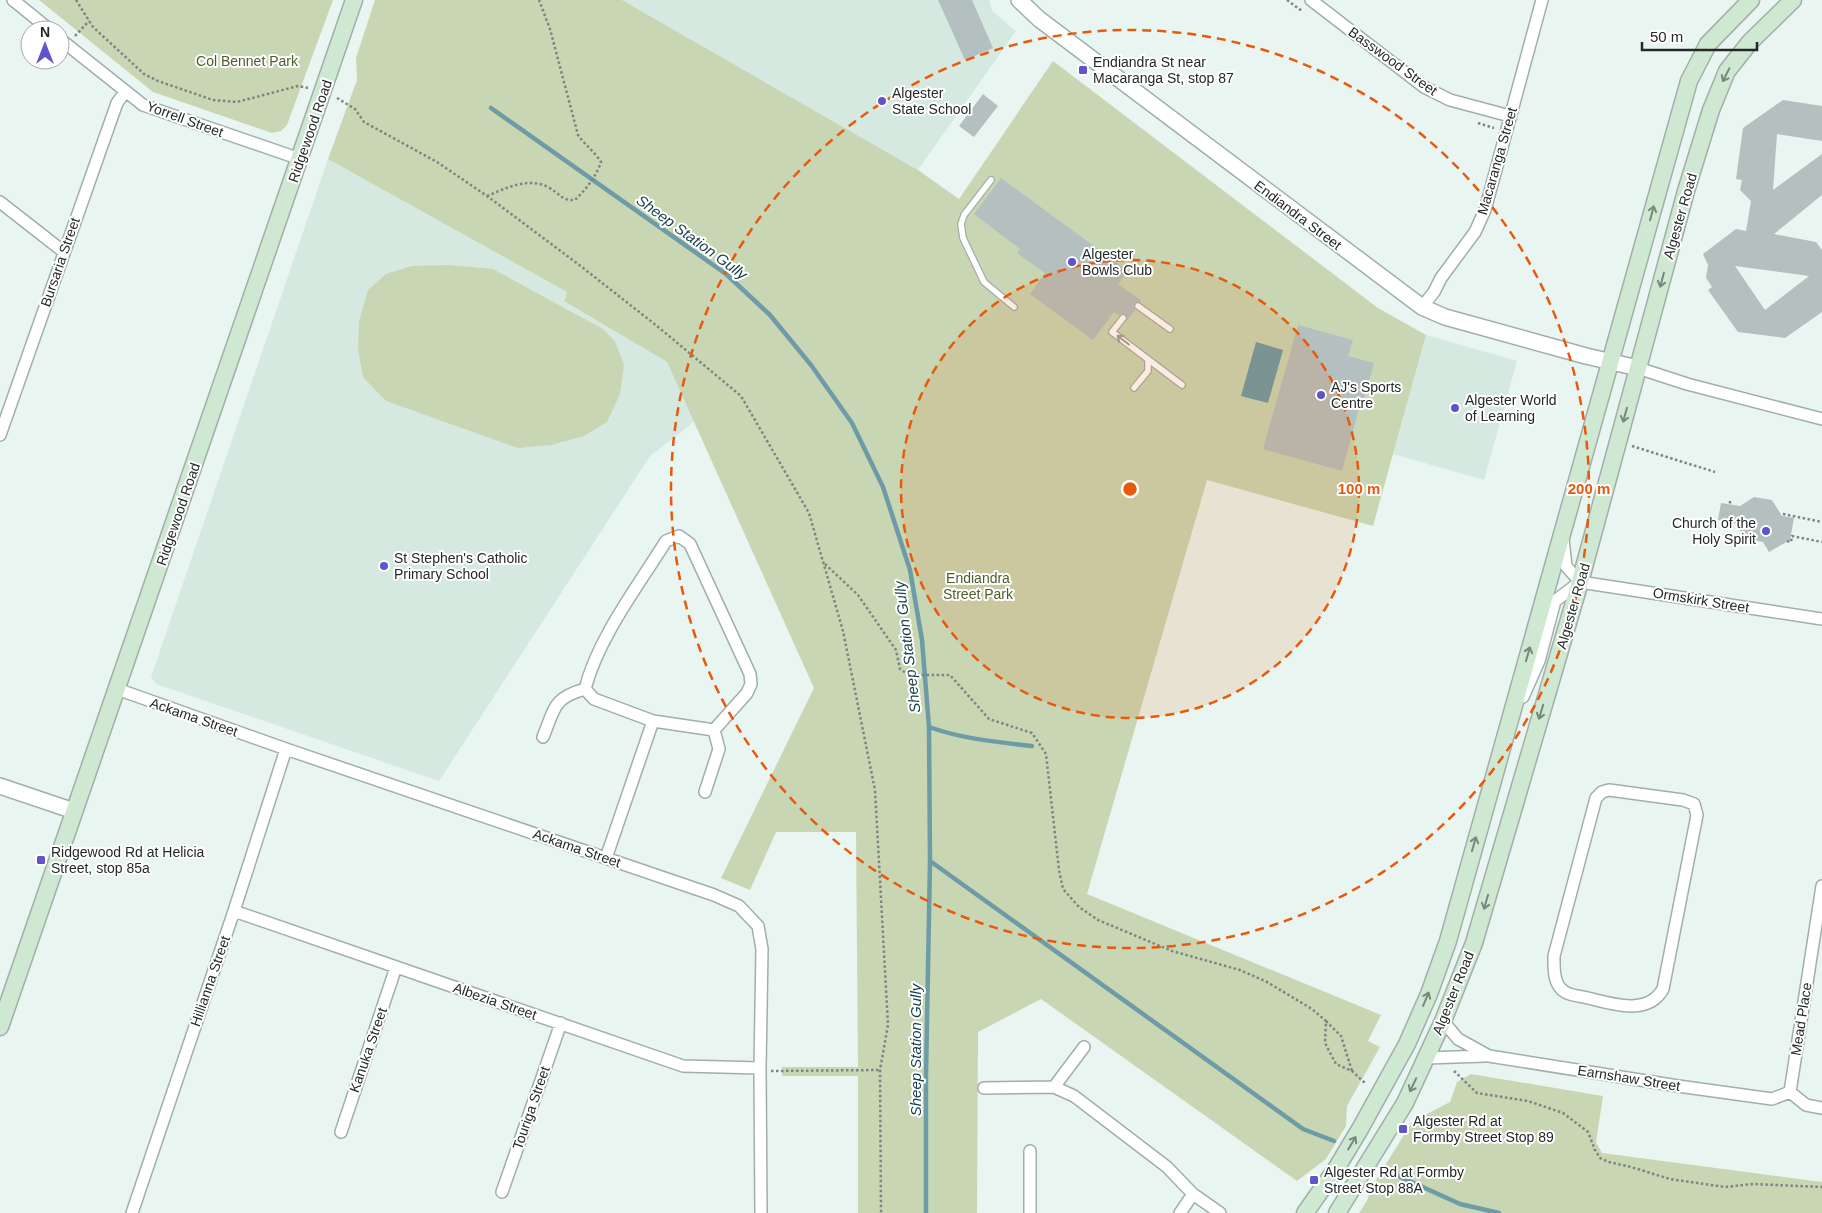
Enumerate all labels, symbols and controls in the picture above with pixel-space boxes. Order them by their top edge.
north arrow [20,20,70,70]
scale bar [1642,20,1757,52]
street label: Basswood Street [1345,23,1441,99]
text: N [40,24,50,40]
text: 50 m [1650,28,1683,45]
park label: Col Bennet Park [196,53,299,69]
place label: Endiandra St near Macaranga St, stop 87 [1093,54,1234,86]
marker: Endiandra St near Macaranga St, stop 87 [1077,64,1089,76]
one-way arrow [1721,67,1730,82]
street label: Ridgewood Road [285,78,335,184]
place label: Algester State School [892,85,971,117]
marker: Algester State School [876,95,888,107]
street label: Yorrell Street [144,98,226,140]
street label: Macaranga Street [1474,105,1520,217]
street label: Algester Road [1660,171,1700,261]
street label: Endiandra Street [1251,177,1345,253]
water label: Sheep Station Gully [633,191,752,284]
one-way arrow [1647,206,1657,222]
street label: Bursaria Street [37,215,83,309]
place label: Algester Bowls Club [1082,246,1152,278]
marker: Algester Bowls Club [1066,256,1078,268]
one-way arrow [1656,271,1666,287]
one-way arrow [1116,335,1130,345]
place label: AJ's Sports Centre [1331,379,1401,411]
marker: AJ's Sports Centre [1315,389,1327,401]
place label: Algester World of Learning [1465,392,1557,424]
marker: Algester World of Learning [1449,402,1461,414]
one-way arrow [1620,407,1630,423]
street label: Ridgewood Road [153,461,203,567]
centre of rings [1121,480,1139,498]
text: 100 m [1338,480,1380,497]
text: 200 m [1568,480,1610,497]
place label: Church of the Holy Spirit [1672,515,1756,547]
marker: Church of the Holy Spirit [1760,525,1772,537]
place label: St Stephen's Catholic Primary School [394,550,527,582]
marker: St Stephen's Catholic Primary School [378,560,390,572]
street label: Algester Road [1553,561,1593,651]
park label: Endiandra Street Park [943,570,1014,602]
water label: Sheep Station Gully [890,579,924,714]
street label: Ormskirk Street [1652,584,1750,616]
one-way arrow [1524,646,1533,662]
street label: Ackama Street [148,694,240,740]
one-way arrow [1536,704,1546,720]
street label: Ackama Street [531,825,623,871]
one-way arrow [1470,836,1480,852]
place label: Ridgewood Rd at Helicia Street, stop 85a [51,844,205,876]
marker: Ridgewood Rd at Helicia Street, stop 85a [35,854,47,866]
one-way arrow [1480,894,1490,910]
street label: Hillianna Street [187,933,233,1028]
street label: Algester Road [1429,949,1477,1037]
street label: Albezia Street [451,979,539,1023]
street label: Mead Place [1787,981,1815,1057]
water label: Sheep Station Gully [907,982,924,1116]
one-way arrow [1422,992,1432,1007]
street label: Kanuka Street [346,1005,390,1095]
street label: Earnshaw Street [1577,1062,1681,1094]
street label: Touriga Street [509,1064,553,1152]
one-way arrow [1408,1077,1417,1092]
place label: Algester Rd at Formby Street Stop 89 [1413,1113,1554,1145]
marker: Algester Rd at Formby Street Stop 89 [1397,1123,1409,1135]
one-way arrow [1347,1137,1357,1151]
place label: Algester Rd at Formby Street Stop 88A [1324,1164,1464,1196]
marker: Algester Rd at Formby Street Stop 88A [1308,1174,1320,1186]

